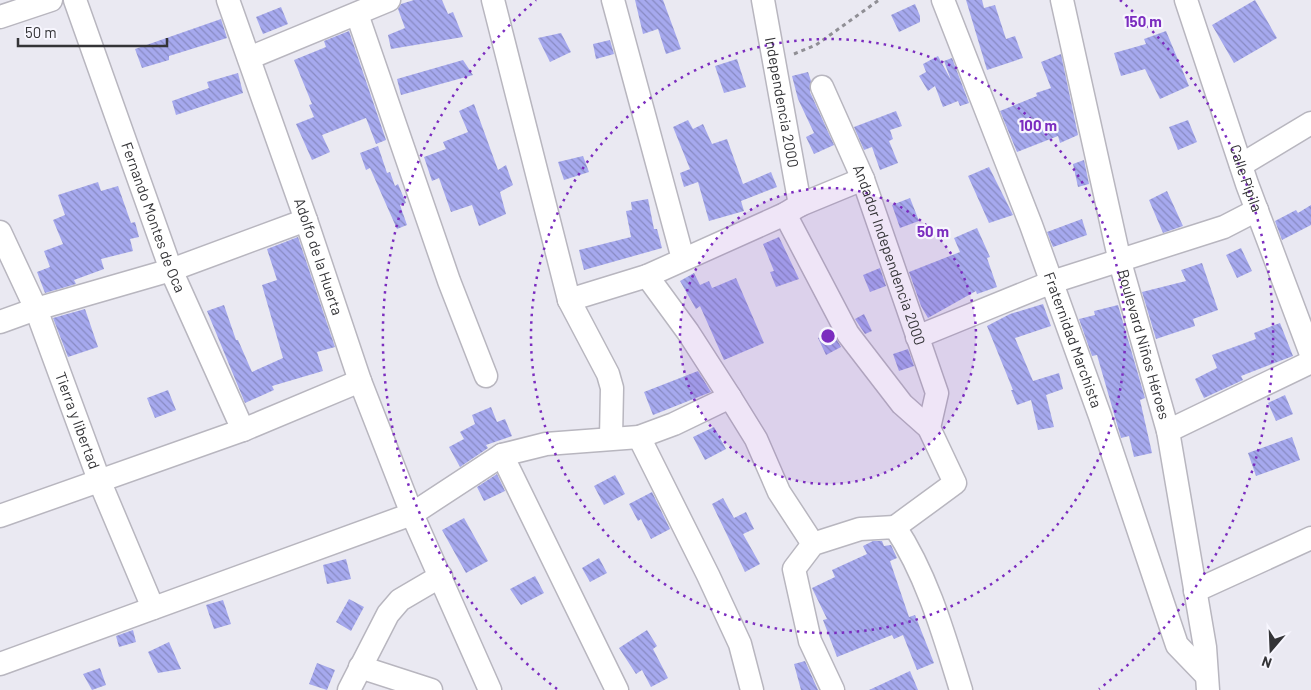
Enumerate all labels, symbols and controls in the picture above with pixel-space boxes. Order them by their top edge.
text: 150 m [1124,12,1162,30]
scale bar [18,15,166,47]
text: 50 m [25,23,57,41]
street label: Independencia 2000 [762,35,803,169]
text: 100 m [1019,116,1057,134]
street label: Fernando Montes de Oca [118,139,190,295]
street label: Calle Pípila [1227,142,1267,214]
street label: Andador Independencia 2000 [850,161,930,347]
street label: Adolfo de la Huerta [291,195,347,317]
text: 50 m [917,222,949,240]
street label: Boulevard Niños Héroes [1115,267,1174,421]
street label: Fraternidad Marchista [1041,269,1106,410]
centre of rings [819,327,837,345]
street label: Tierra y libertad [52,369,104,471]
north arrow [1246,625,1296,675]
text: N [1259,653,1274,672]

